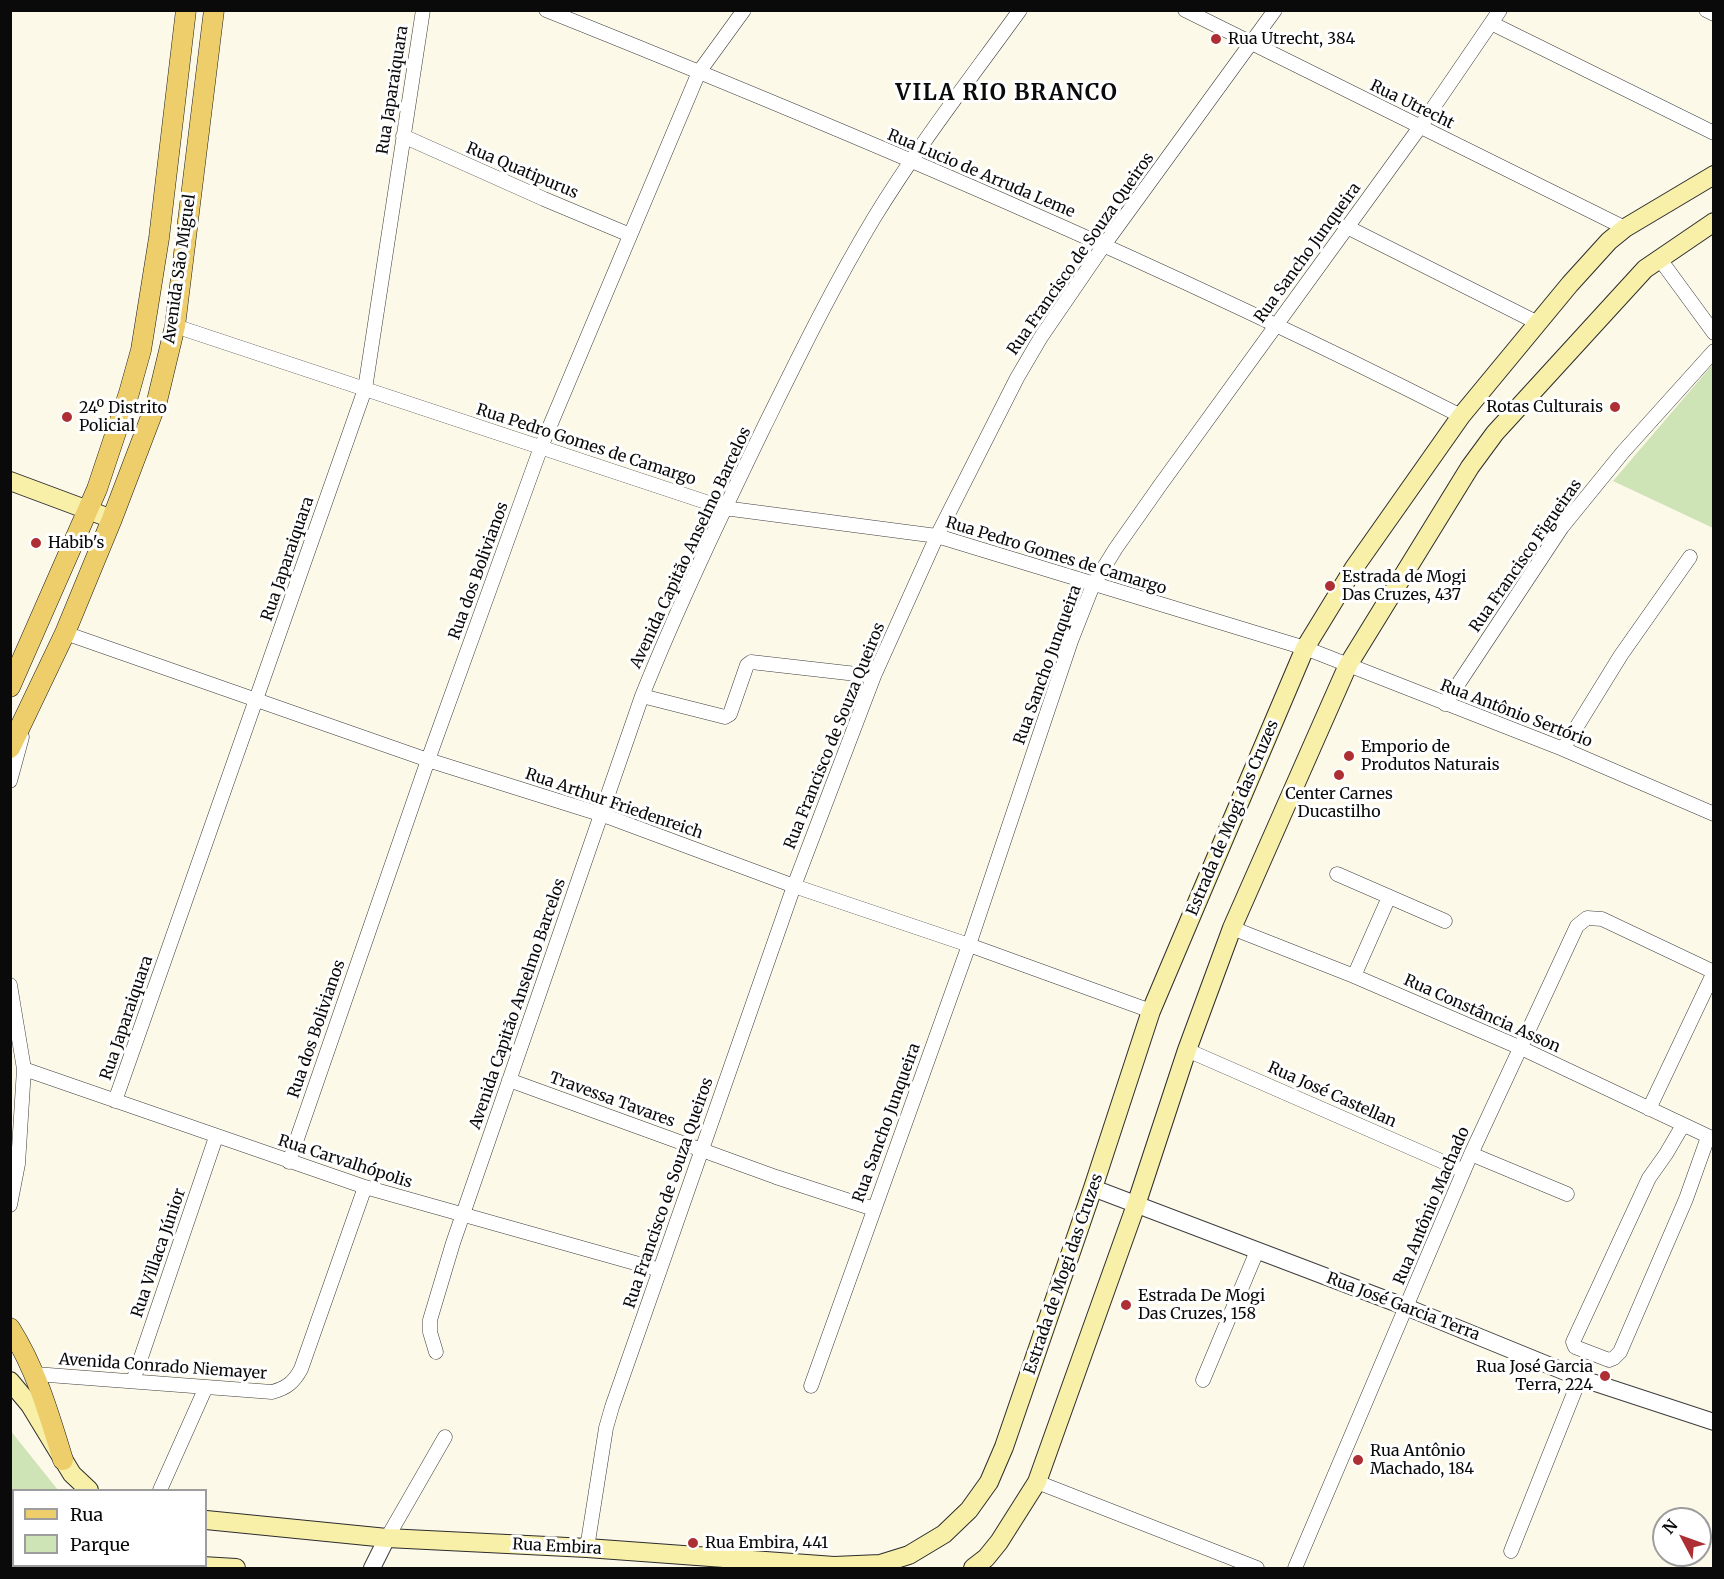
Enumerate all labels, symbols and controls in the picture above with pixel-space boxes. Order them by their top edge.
street label: Rua Japaraiquara [373,24,413,156]
place label: Rua Utrecht, 384 [1228,29,1355,49]
marker: Rua Utrecht, 384 [1209,32,1223,46]
street label: Rua Utrecht [1367,76,1457,134]
district label: VILA RIO BRANCO [896,81,1118,107]
street label: Rua Lucio de Arruda Leme [884,126,1078,222]
street label: Rua Quatipurus [463,139,581,203]
street label: Rua Francisco de Souza Queiros [1004,149,1158,359]
street label: Rua Sancho Junqueira [1251,179,1365,327]
street label: Avenida São Miguel [160,193,200,345]
place label: Rotas Culturais [1486,397,1603,417]
place label: 24º Distrito Policial [79,398,167,436]
street label: Rua Pedro Gomes de Camargo [474,400,698,490]
marker: Rotas Culturais [1608,400,1622,414]
marker: 24º Distrito Policial [60,410,74,424]
street label: Avenida Capitão Anselmo Barcelos [626,424,756,672]
street label: Rua Francisco Figueiras [1466,476,1586,636]
street label: Rua Japaraiquara [258,494,318,624]
street label: Rua dos Bolivianos [445,500,513,642]
street label: Rua Pedro Gomes de Camargo [943,513,1169,599]
place label: Habib's [48,533,104,553]
marker: Habib's [29,536,43,550]
place label: Estrada de Mogi Das Cruzes, 437 [1342,567,1467,605]
marker: Estrada de Mogi Das Cruzes, 437 [1323,579,1337,593]
street label: Rua Sancho Junqueira [1010,583,1086,747]
street label: Rua Francisco de Souza Queiros [781,620,889,852]
street label: Rua Antônio Sertório [1437,676,1595,752]
street label: Estrada de Mogi das Cruzes [1183,717,1283,919]
place label: Emporio de Produtos Naturais [1361,737,1500,775]
marker: Emporio de Produtos Naturais [1342,749,1356,763]
street label: Rua Arthur Friedenreich [523,765,705,843]
marker: Center Carnes Ducastilho [1332,768,1346,782]
place label: Center Carnes Ducastilho [1285,784,1393,822]
street label: Avenida Capitão Anselmo Barcelos [466,876,570,1132]
street label: Rua Japaraiquara [97,953,157,1083]
street label: Rua dos Bolivianos [284,957,350,1101]
street label: Rua Constância Asson [1401,971,1563,1057]
street label: Rua Sancho Junqueira [849,1041,925,1205]
street label: Rua José Castellan [1265,1058,1399,1132]
street label: Travessa Tavares [547,1068,677,1132]
street label: Rua Francisco de Souza Queiros [620,1075,718,1311]
street label: Rua Antônio Machado [1390,1124,1474,1288]
street label: Rua Carvalhópolis [275,1131,415,1193]
street label: Estrada de Mogi das Cruzes [1021,1171,1107,1377]
street label: Rua Villaca Júnior [128,1186,190,1320]
street label: Rua José Garcia Terra [1324,1269,1482,1345]
place label: Estrada De Mogi Das Cruzes, 158 [1138,1286,1265,1324]
marker: Estrada De Mogi Das Cruzes, 158 [1119,1298,1133,1312]
street label: Avenida Conrado Niemayer [58,1350,268,1384]
place label: Rua José Garcia Terra, 224 [1476,1357,1593,1395]
marker: Rua José Garcia Terra, 224 [1598,1369,1612,1383]
place label: Rua Antônio Machado, 184 [1370,1441,1474,1479]
marker: Rua Antônio Machado, 184 [1351,1453,1365,1467]
legend [12,1489,207,1567]
text: Rua [70,1503,103,1526]
north arrow [1652,1507,1712,1567]
text: N [1658,1515,1682,1538]
text: Parque [70,1533,130,1556]
place label: Rua Embira, 441 [705,1533,828,1553]
street label: Rua Embira [512,1535,602,1559]
marker: Rua Embira, 441 [686,1536,700,1550]

